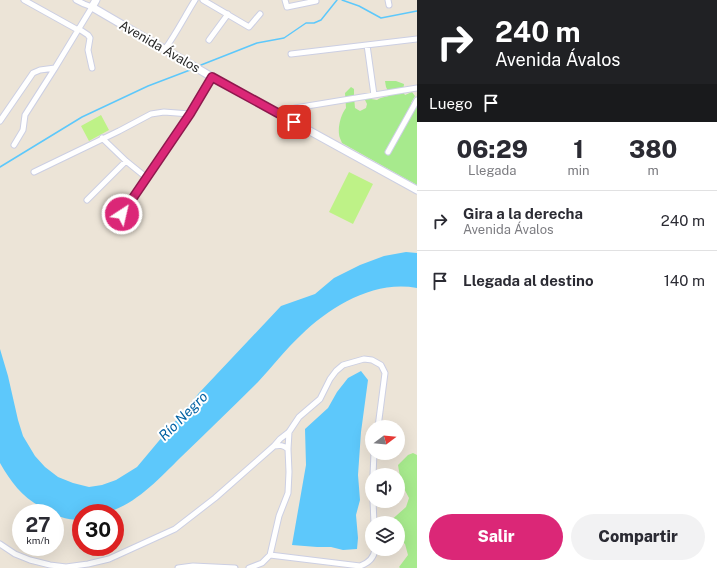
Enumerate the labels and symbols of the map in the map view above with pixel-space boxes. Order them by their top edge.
street label: Avenida Ávalos [117,16,203,76]
pin [277,105,311,139]
position arrow [101,193,143,235]
water label: Río Negro [155,388,211,444]
north arrow [365,420,405,460]
speed limit sign: 30 [72,504,124,556]

